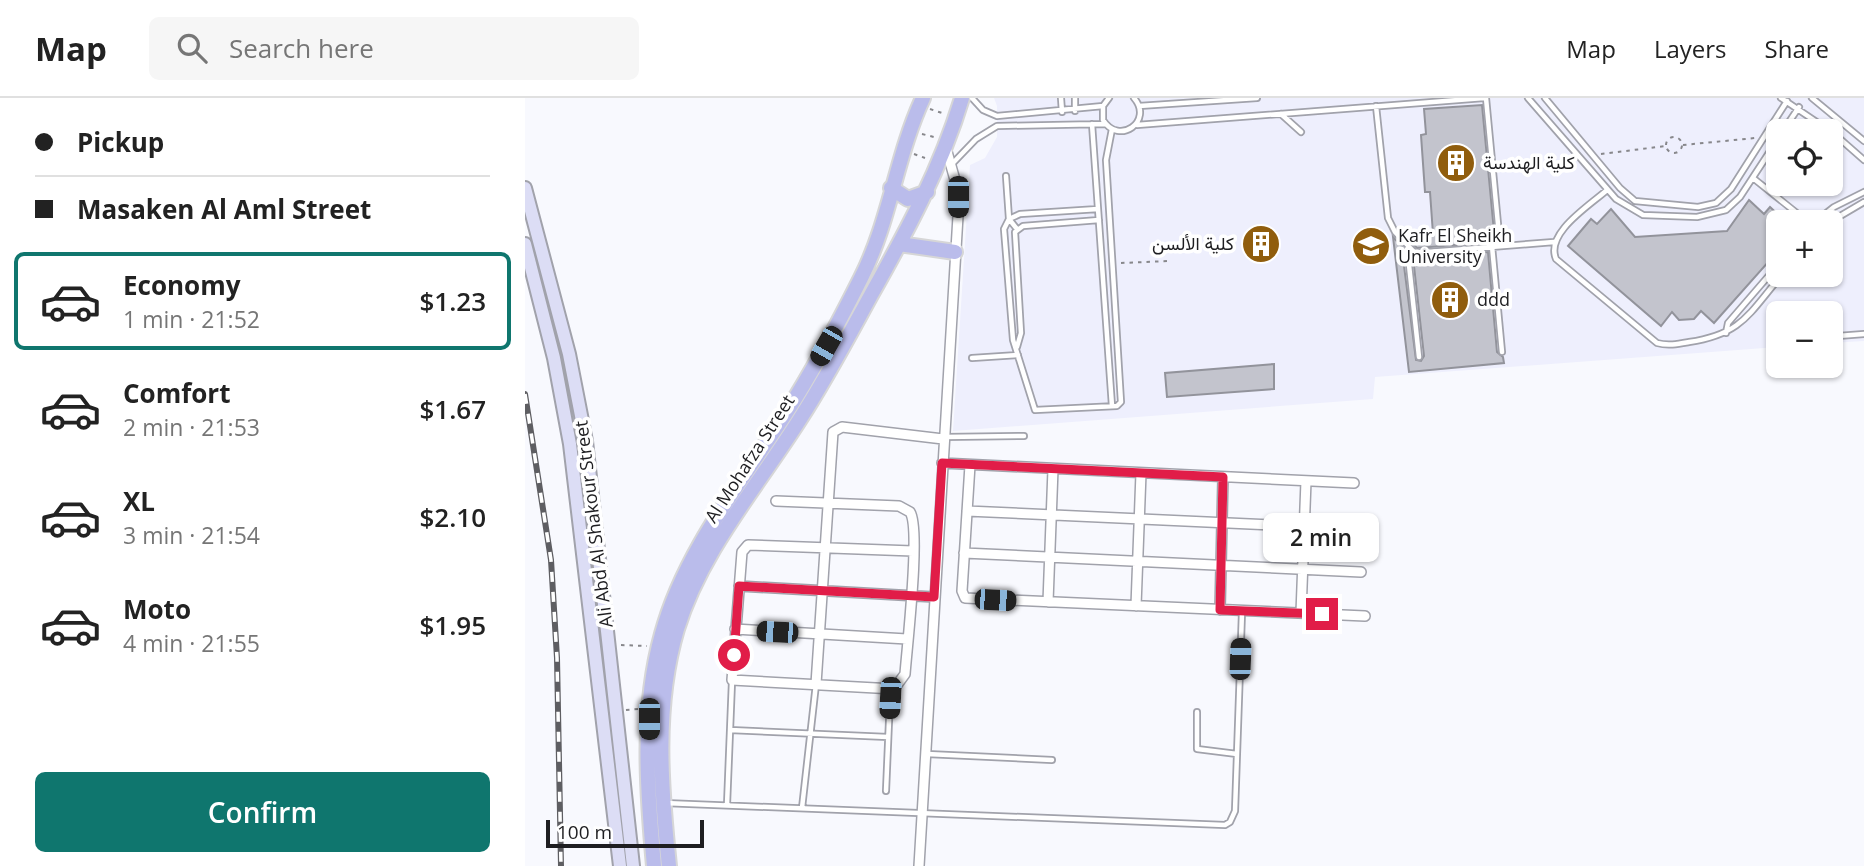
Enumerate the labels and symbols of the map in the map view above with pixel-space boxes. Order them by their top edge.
building icon: كلية الهندسة [1435,142,1477,184]
place label: كلية الهندسة [1483,150,1575,174]
car [948,176,969,218]
building icon: كلية الألسن [1240,223,1282,265]
place label: Kafr El Sheikh University [1398,223,1512,268]
school or university icon: Kafr El Sheikh University [1350,225,1392,267]
place label: كلية الألسن [1152,231,1234,255]
building icon: ddd [1429,279,1471,321]
place label: ddd [1477,287,1510,311]
car [807,323,846,369]
street label: Al Mohafza Street [699,390,800,527]
street label: Ali Abd Al Shakour Street [568,419,618,629]
callout: 2 min [1264,512,1380,561]
car [974,588,1017,612]
route end [1306,598,1338,630]
car [756,620,799,644]
car [1229,638,1252,680]
route start [718,639,750,671]
car [879,676,902,720]
car [639,698,660,740]
scale bar [546,817,703,849]

